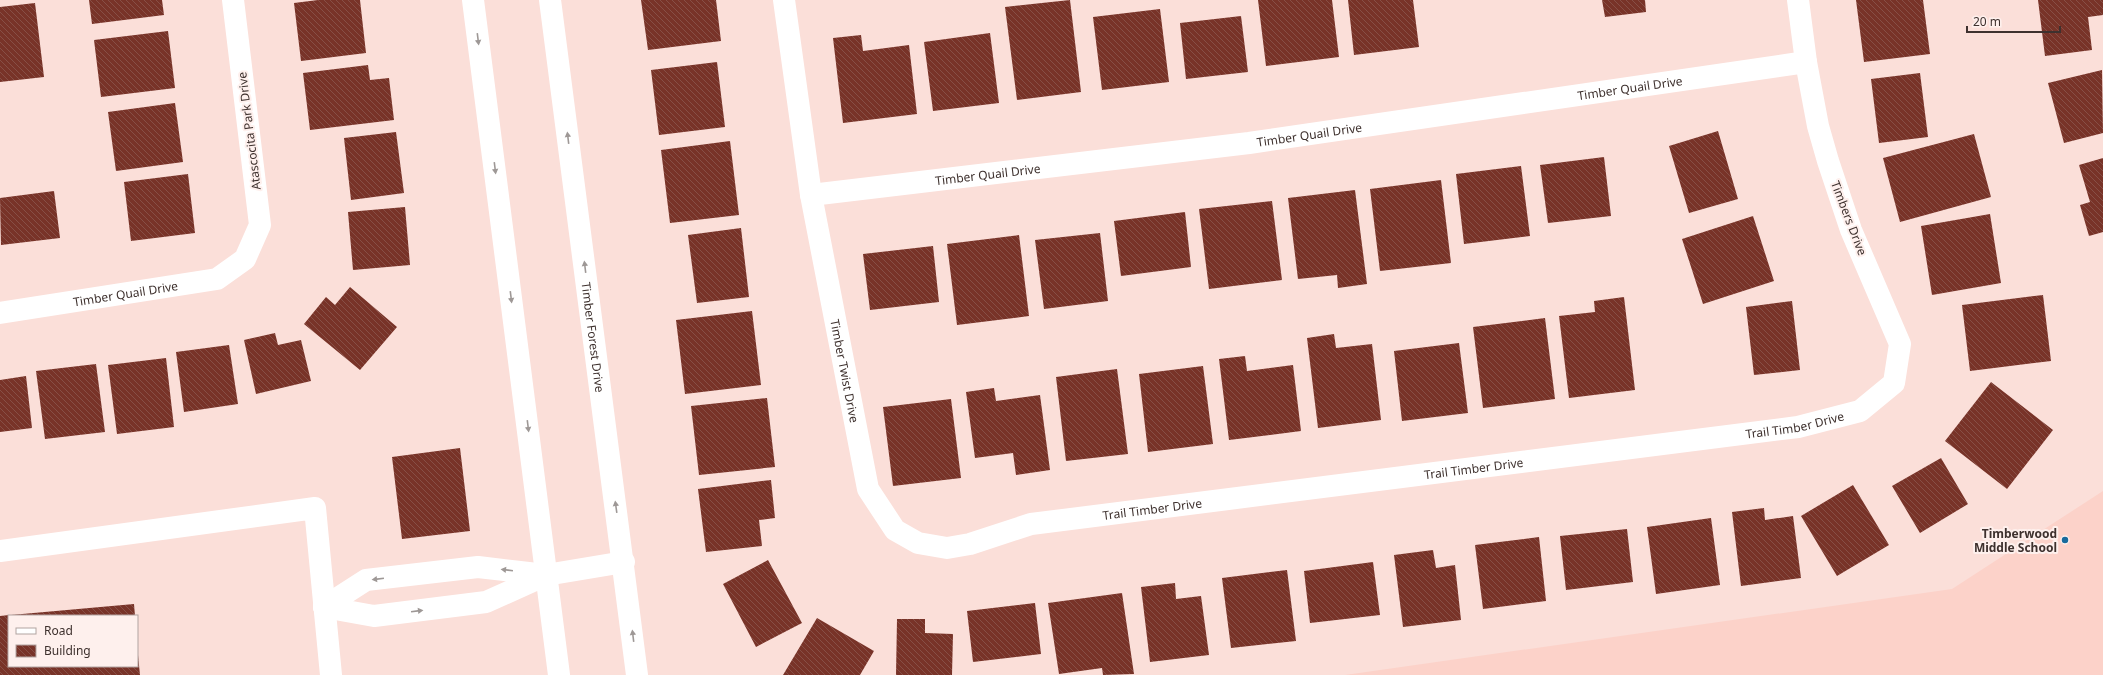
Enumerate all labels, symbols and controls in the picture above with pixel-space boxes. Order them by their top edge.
scale bar [1967,8,2060,34]
text: 20 m [1973,13,2001,30]
one-way arrow [475,33,481,45]
street label: Atascocita Park Drive [233,71,265,191]
street label: Timber Quail Drive [1576,72,1684,104]
street label: Timber Quail Drive [1256,118,1363,150]
one-way arrow [565,132,571,144]
street label: Timber Quail Drive [934,159,1042,189]
one-way arrow [492,162,498,174]
street label: Timbers Drive [1827,178,1871,258]
one-way arrow [582,261,588,273]
street label: Timber Quail Drive [72,277,179,310]
street label: Timber Forest Drive [578,281,609,394]
one-way arrow [508,291,514,303]
street label: Timber Twist Drive [827,318,863,424]
street label: Trail Timber Drive [1744,407,1846,442]
one-way arrow [524,420,531,432]
street label: Trail Timber Drive [1423,453,1525,483]
street label: Trail Timber Drive [1102,494,1203,523]
one-way arrow [613,501,619,513]
place label: Timberwood Middle School [1974,525,2057,556]
marker: Timberwood Middle School [2060,535,2070,545]
one-way arrow [501,567,513,573]
one-way arrow [372,575,384,582]
one-way arrow [411,608,423,614]
legend [8,615,138,667]
text: Road [44,622,73,639]
one-way arrow [629,630,636,642]
text: Building [44,642,91,659]

